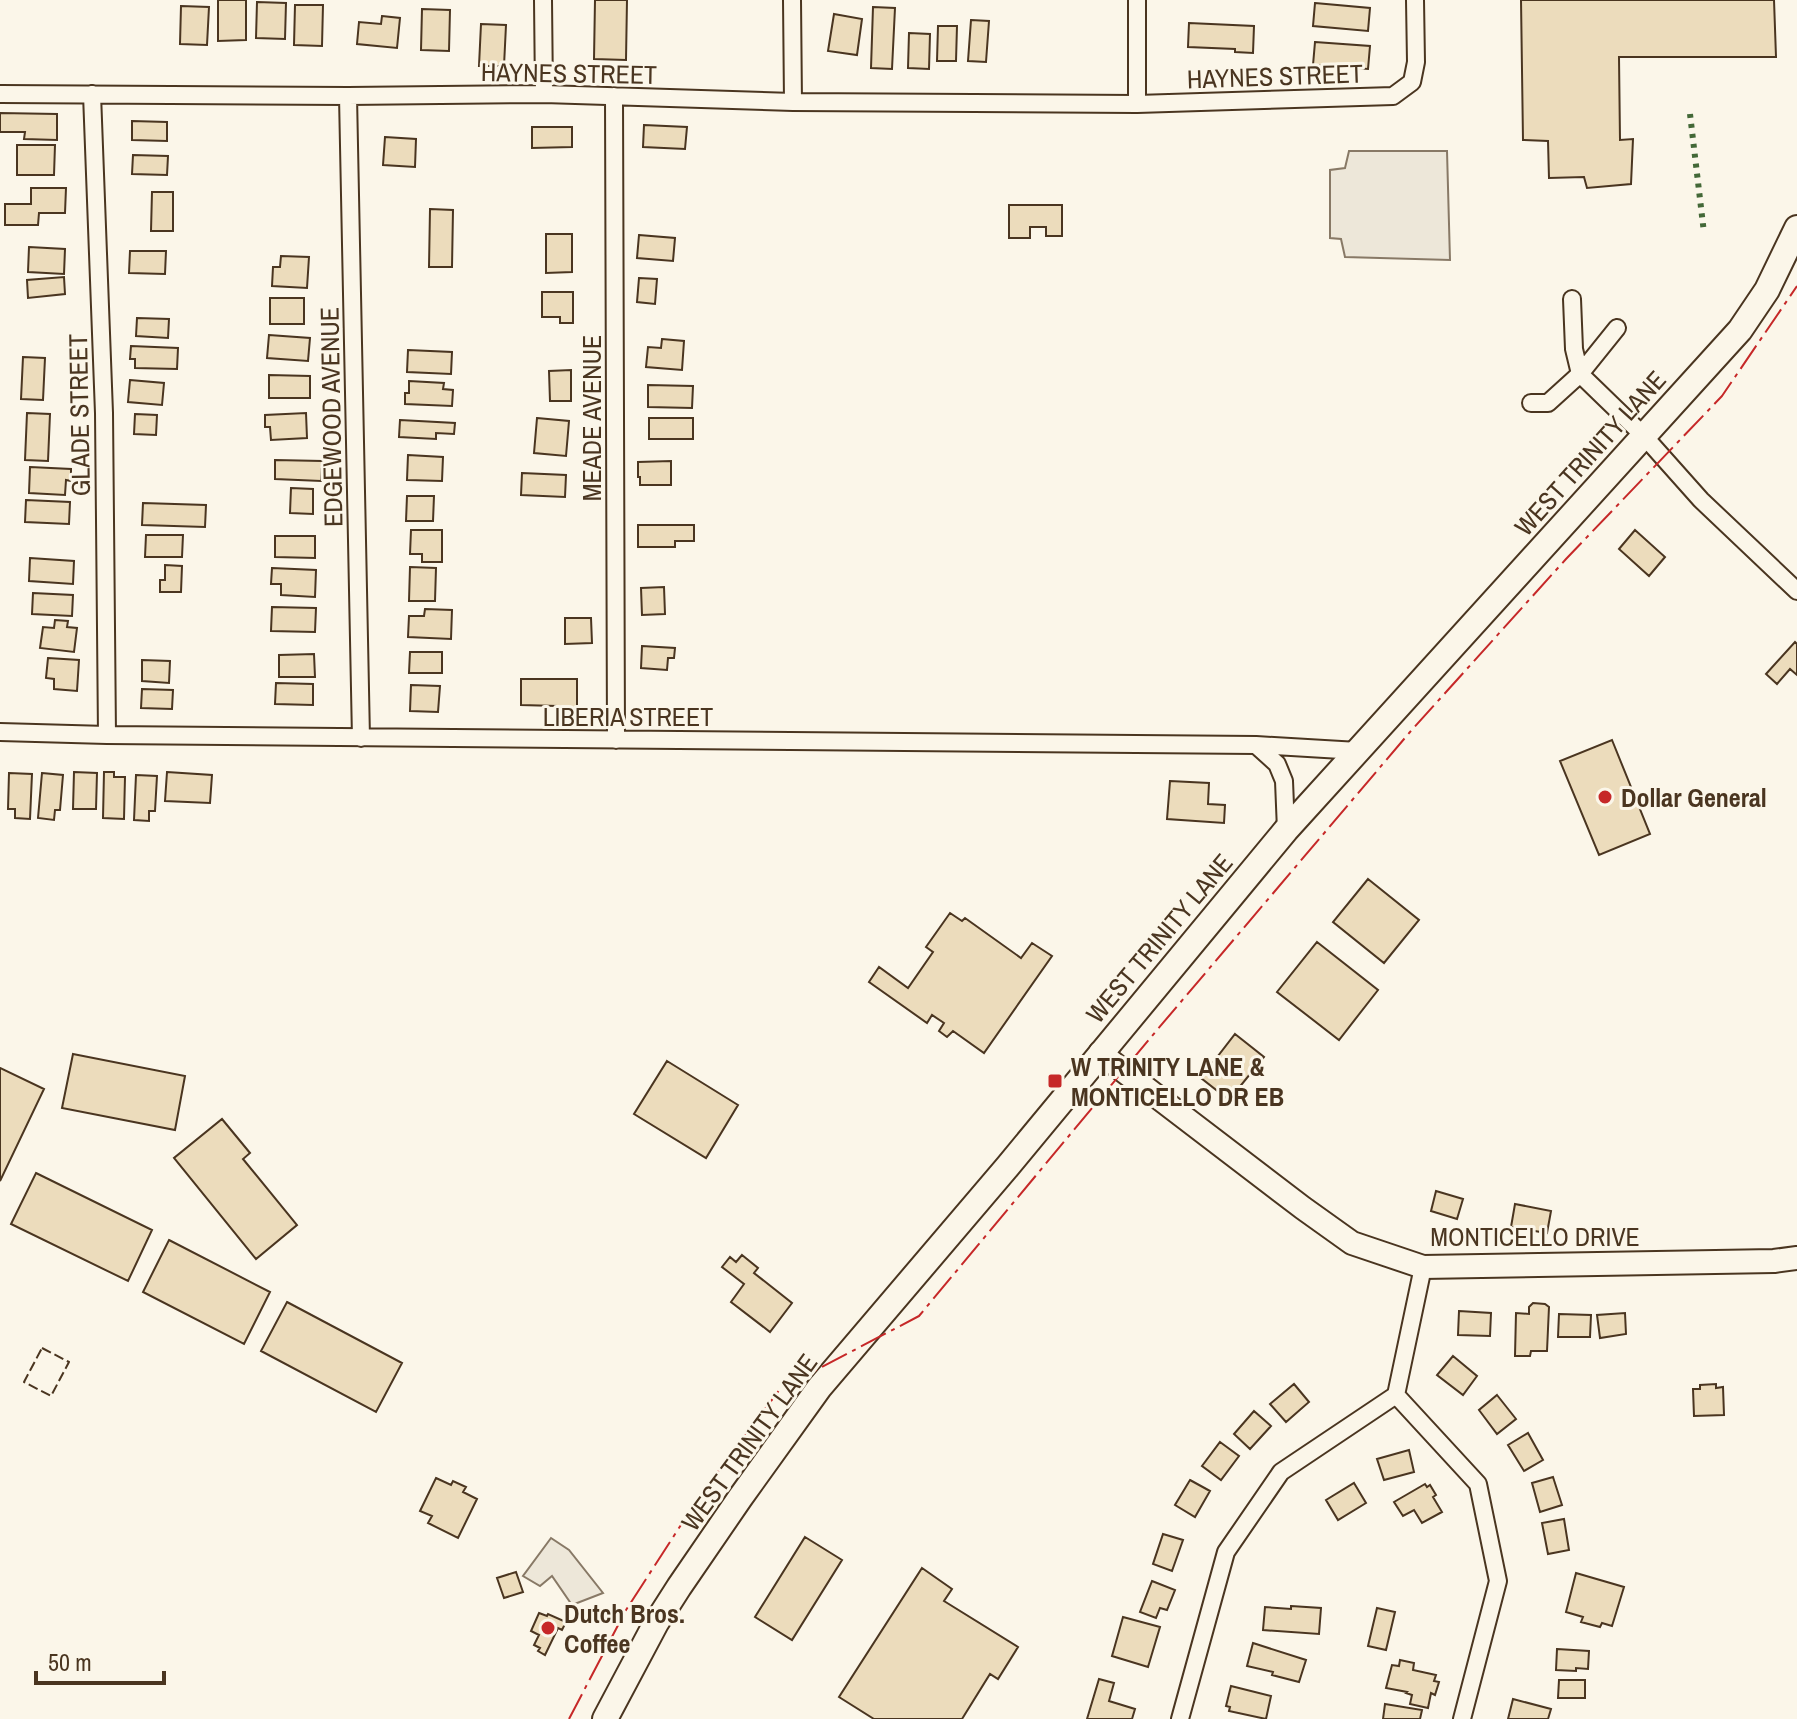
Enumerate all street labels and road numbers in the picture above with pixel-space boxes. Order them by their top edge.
street label: HAYNES STREET [481,54,657,92]
street label: HAYNES STREET [1186,55,1364,97]
street label: EDGEWOOD AVENUE [312,307,350,527]
street label: GLADE STREET [60,334,98,496]
street label: MEADE AVENUE [574,335,609,501]
street label: WEST TRINITY LANE [1506,363,1674,543]
street label: LIBERIA STREET [543,699,713,734]
street label: WEST TRINITY LANE [1078,846,1240,1030]
street label: MONTICELLO DRIVE [1430,1219,1640,1254]
street label: WEST TRINITY LANE [673,1346,825,1538]

